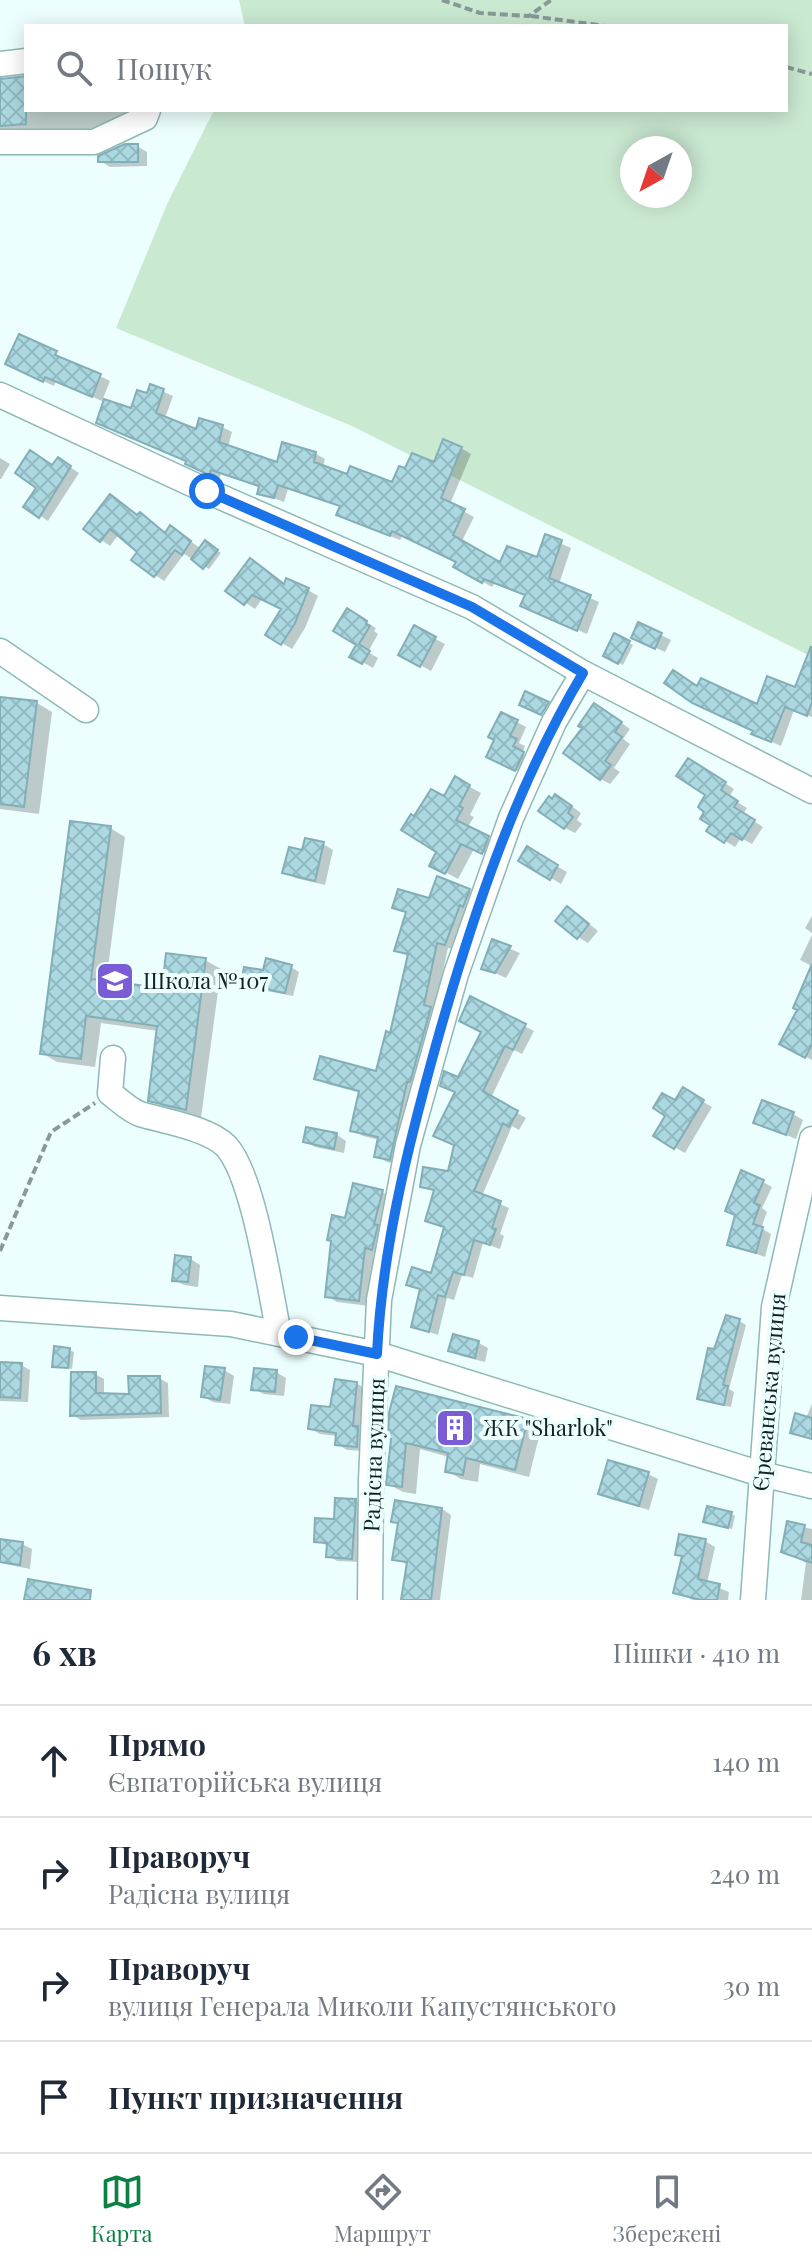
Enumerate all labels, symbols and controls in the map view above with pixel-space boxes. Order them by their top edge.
search box [24,24,788,112]
icon: search [52,46,96,90]
text: Пошук [116,48,212,88]
north arrow [620,136,692,208]
route start [189,473,225,509]
school or university icon: Школа №107 [94,960,136,1002]
place label: Школа №107 [143,965,268,995]
street label: Єреванська вулиця [744,1291,792,1492]
route end [278,1319,314,1355]
street label: Радісна вулиця [355,1377,391,1533]
building icon: ЖК "Sharlok" [434,1407,476,1449]
place label: ЖК "Sharlok" [483,1412,613,1442]
text: 6 хв [32,1629,97,1675]
text: Пішки · 410 m [613,1635,780,1670]
text: Прямо [108,1724,206,1764]
icon: ahead [32,1739,76,1783]
text: 140 m [712,1744,780,1779]
text: Євпаторійська вулиця [108,1764,382,1799]
text: Праворуч [108,1836,250,1876]
icon: right [32,1851,76,1895]
text: 240 m [710,1856,780,1891]
text: Радісна вулиця [108,1876,290,1911]
text: Праворуч [108,1948,250,1988]
icon: right [32,1963,76,2007]
text: 30 m [723,1968,780,2003]
text: вулиця Генерала Миколи Капустянського [108,1988,617,2023]
icon: arrive [32,2075,76,2119]
text: Пункт призначення [108,2077,403,2117]
tab: Карта [91,2170,153,2248]
tab: Маршрут [334,2170,431,2248]
tab: Збережені [613,2170,721,2248]

